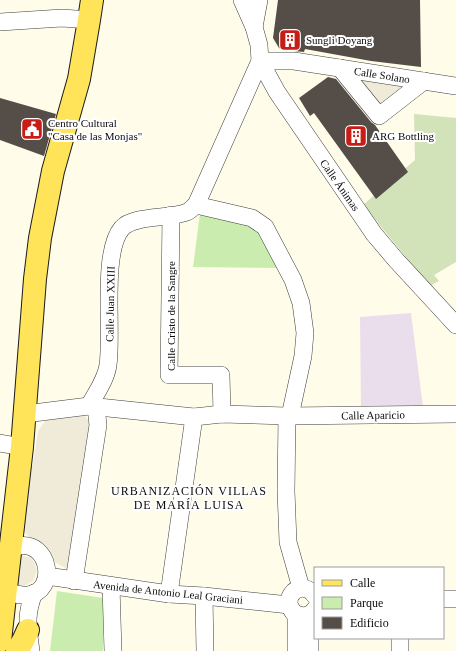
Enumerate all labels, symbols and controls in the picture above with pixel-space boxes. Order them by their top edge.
building icon: Sungli Doyang [277,27,303,53]
place label: Sungli Doyang [306,34,373,46]
street label: Calle Solano [353,65,411,85]
public building icon: Centro Cultural "Casa de las Monjas" [19,116,45,142]
place label: Centro Cultural "Casa de las Monjas" [48,117,142,142]
building icon: ARG Bottling [343,123,369,149]
place label: ARG Bottling [372,130,435,142]
street label: Calle Ánimas [318,157,362,213]
street label: Calle Cristo de la Sangre [165,261,177,371]
street label: Calle Juan XXIII [103,266,117,342]
street label: Calle Aparicio [341,408,406,422]
district label: URBANIZACIÓN VILLAS DE MARÍA LUISA [111,484,267,512]
legend [314,567,444,639]
text: Calle [350,576,375,590]
street label: Avenida de Antonio Leal Graciani [92,578,244,606]
text: Parque [350,596,383,610]
text: Edificio [350,616,389,630]

